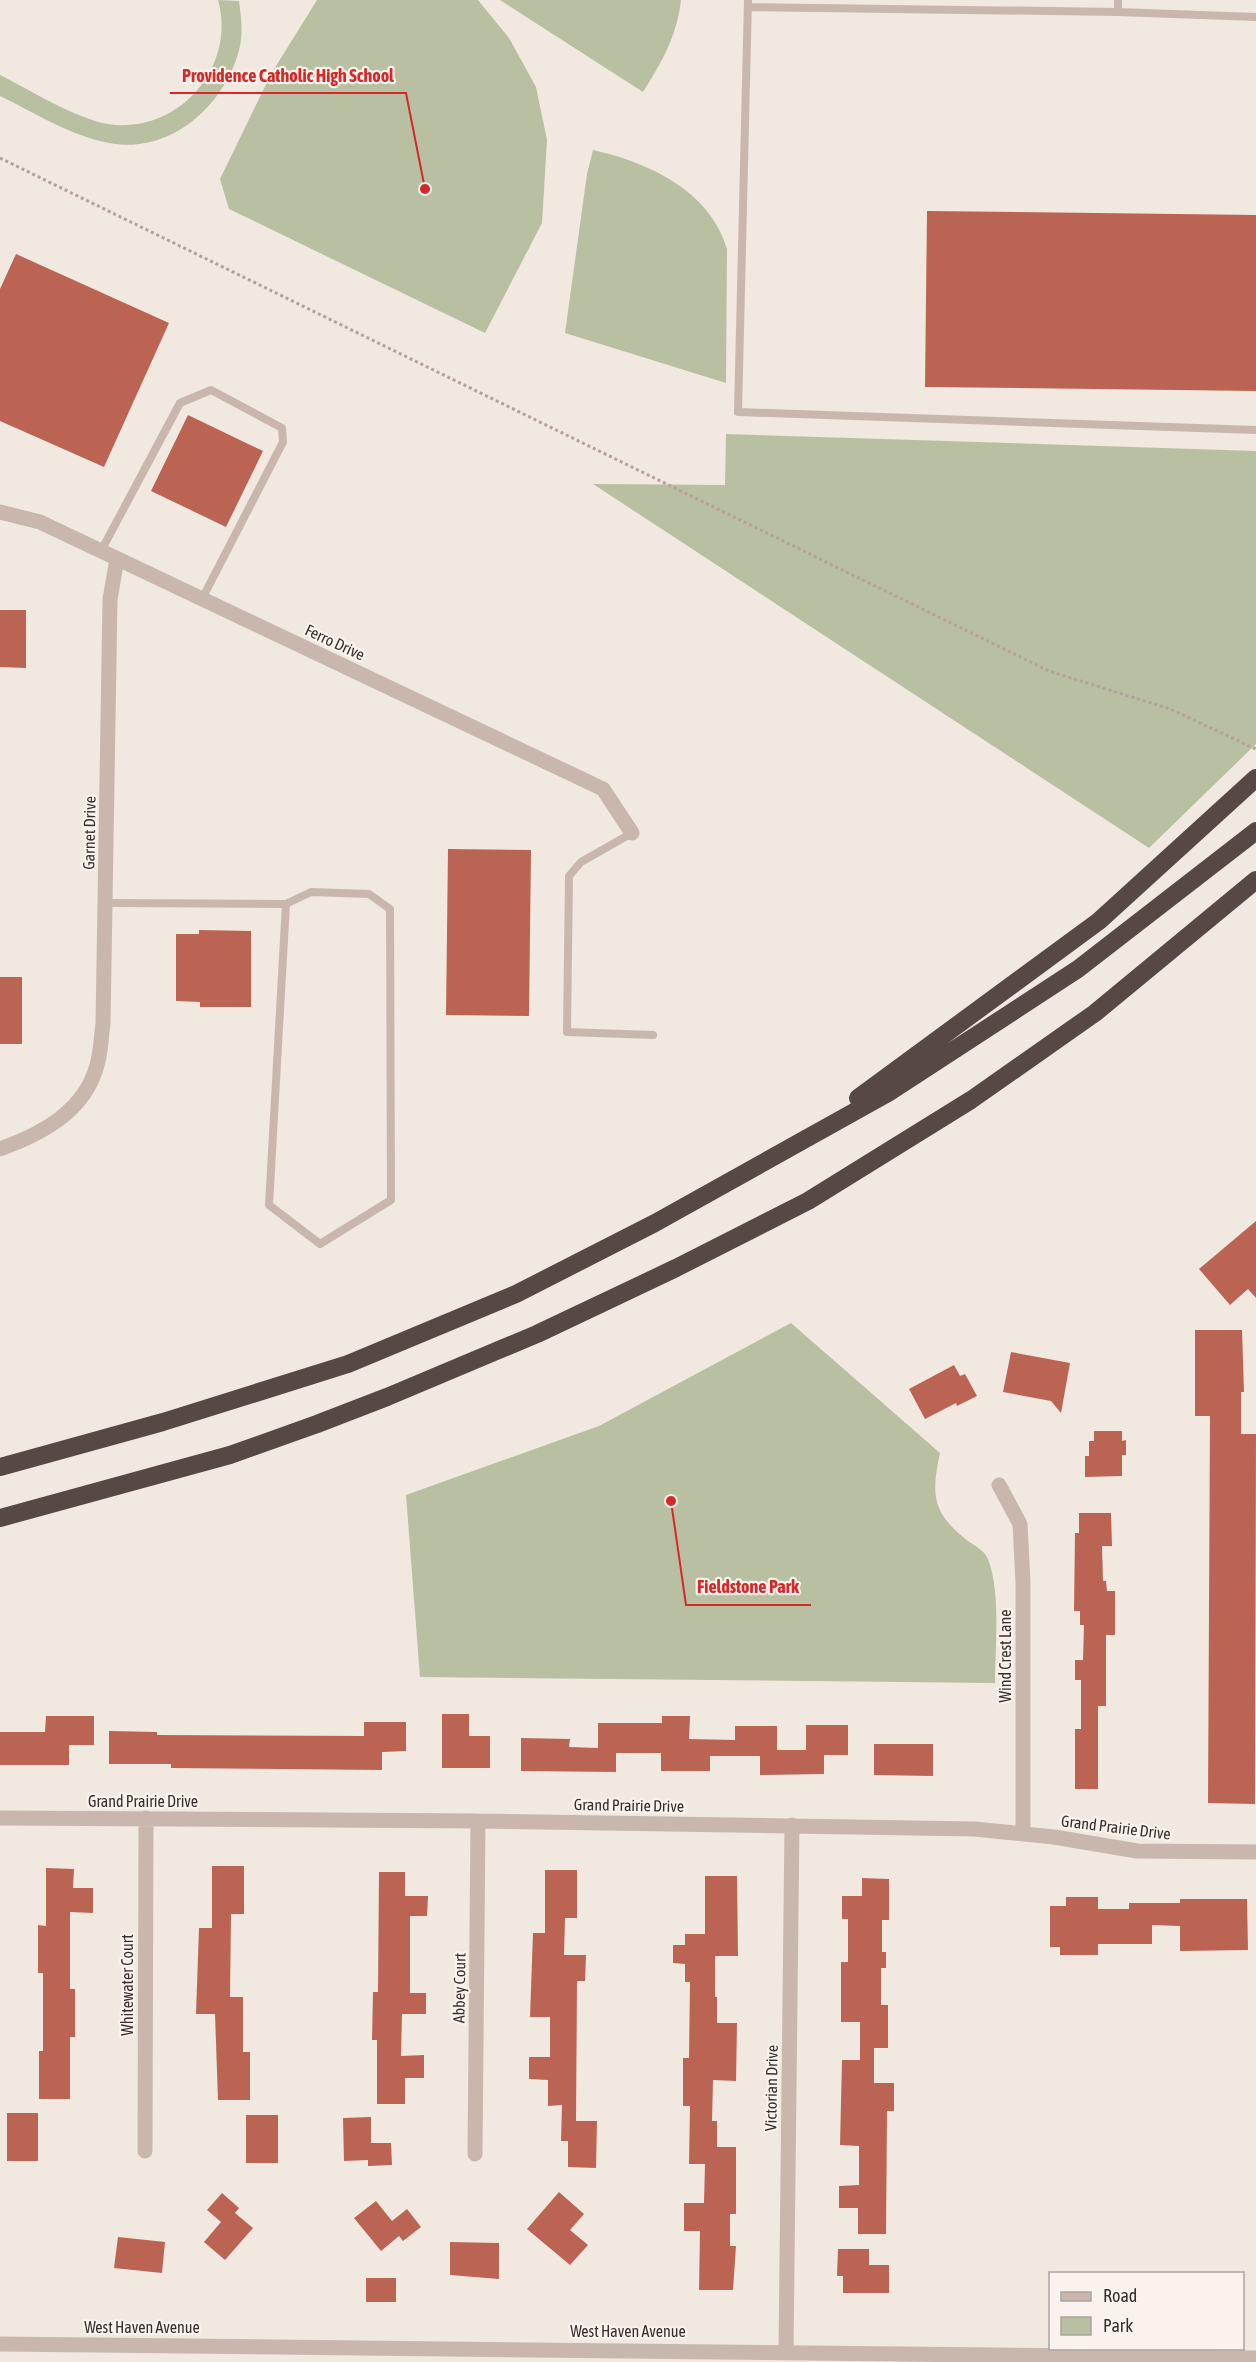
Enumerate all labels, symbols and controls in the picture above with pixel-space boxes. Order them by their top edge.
callout: Providence Catholic High School [170,57,406,93]
text: Providence Catholic High School [182,65,394,86]
street label: Ferro Drive [302,620,368,664]
street label: Garnet Drive [79,796,99,870]
callout: Fieldstone Park [686,1569,811,1605]
text: Fieldstone Park [697,1576,800,1597]
street label: Wind Crest Lane [996,1609,1014,1703]
street label: Grand Prairie Drive [88,1792,198,1810]
street label: Grand Prairie Drive [574,1795,684,1815]
street label: Grand Prairie Drive [1060,1811,1172,1843]
street label: Whitewater Court [118,1934,136,2036]
street label: Abbey Court [449,1952,470,2023]
street label: Victorian Drive [761,2045,781,2131]
legend [1049,2272,1244,2350]
text: Road [1103,2285,1137,2306]
text: Park [1103,2315,1133,2336]
street label: West Haven Avenue [84,2318,200,2336]
street label: West Haven Avenue [570,2322,686,2340]

